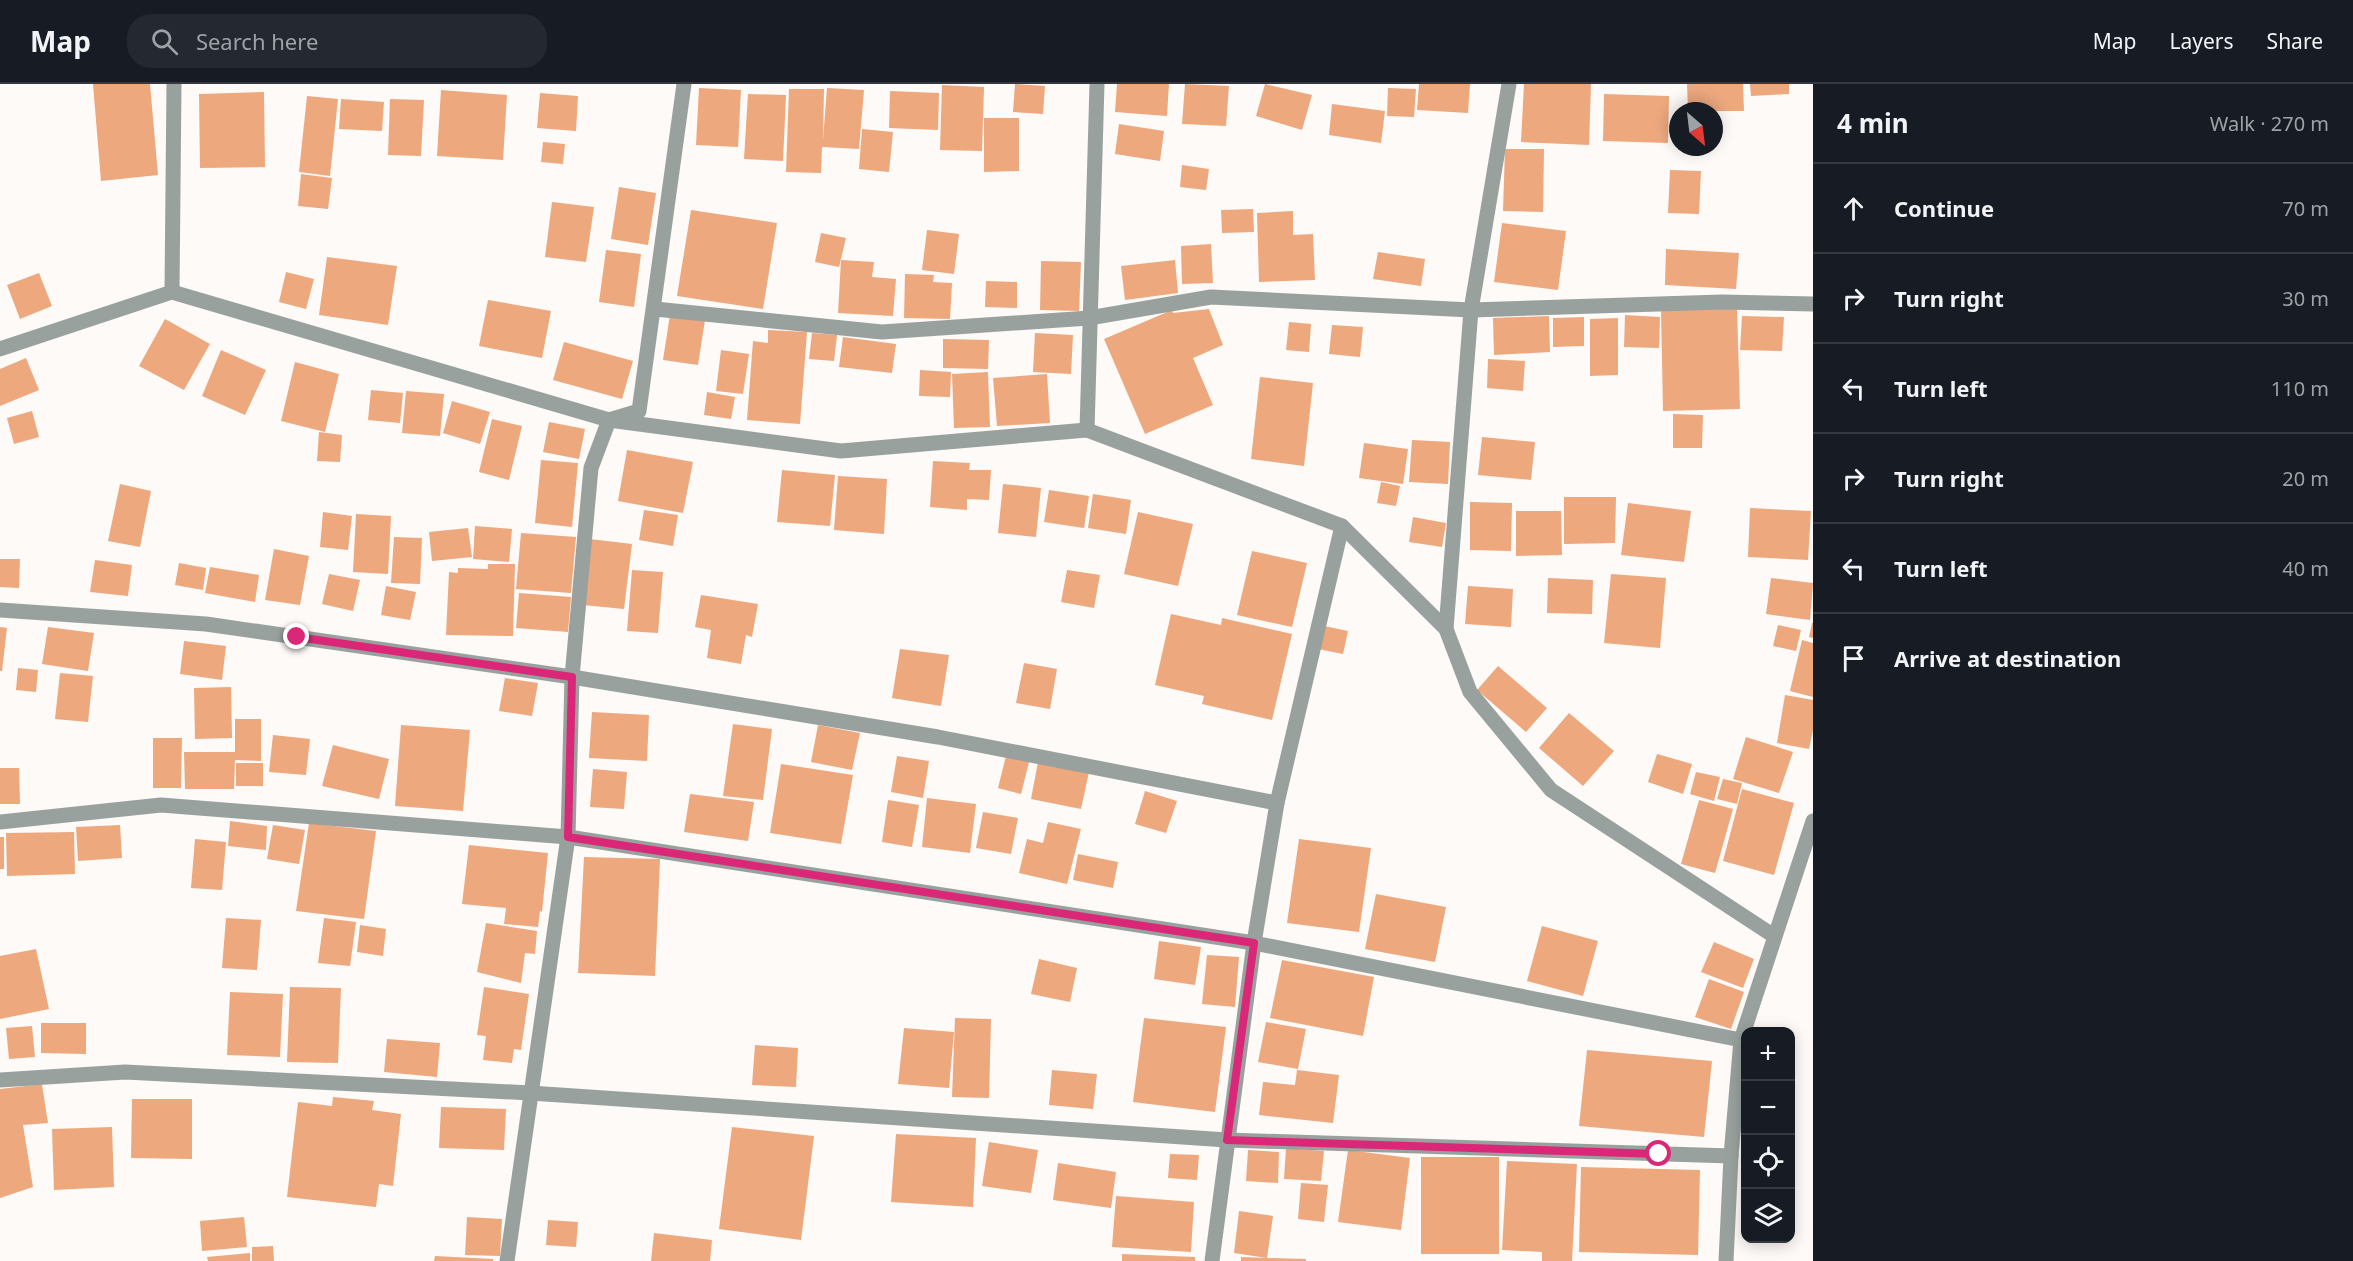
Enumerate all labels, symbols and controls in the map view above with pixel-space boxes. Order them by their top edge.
search box [127,14,547,68]
text: Map [30,22,91,60]
icon: search [148,25,181,58]
text: Search here [196,26,318,56]
text: Map [2093,27,2137,55]
text: Layers [2170,27,2234,55]
text: Share [2267,27,2323,55]
north arrow [1669,102,1723,156]
text: 4 min [1837,105,1909,141]
text: Walk · 270 m [2210,110,2329,137]
icon: ahead [1837,192,1870,225]
text: Continue [1894,193,1994,223]
text: 70 m [2282,195,2329,222]
icon: right [1837,282,1870,315]
text: Turn right [1894,283,2004,313]
text: 30 m [2282,285,2329,312]
icon: left [1837,372,1870,405]
text: Turn left [1894,373,1988,403]
text: 110 m [2271,375,2329,402]
icon: right [1837,462,1870,495]
text: Turn right [1894,463,2004,493]
text: 20 m [2282,465,2329,492]
icon: left [1837,552,1870,585]
text: Turn left [1894,553,1988,583]
text: 40 m [2282,555,2329,582]
route end [283,623,309,649]
icon: arrive [1837,642,1870,675]
text: Arrive at destination [1894,643,2121,673]
map controls [1741,1027,1795,1243]
button: + [1741,1027,1795,1081]
button: − [1741,1081,1795,1135]
button: locate [1741,1135,1795,1189]
route start [1645,1140,1671,1166]
button: layers [1741,1189,1795,1243]

